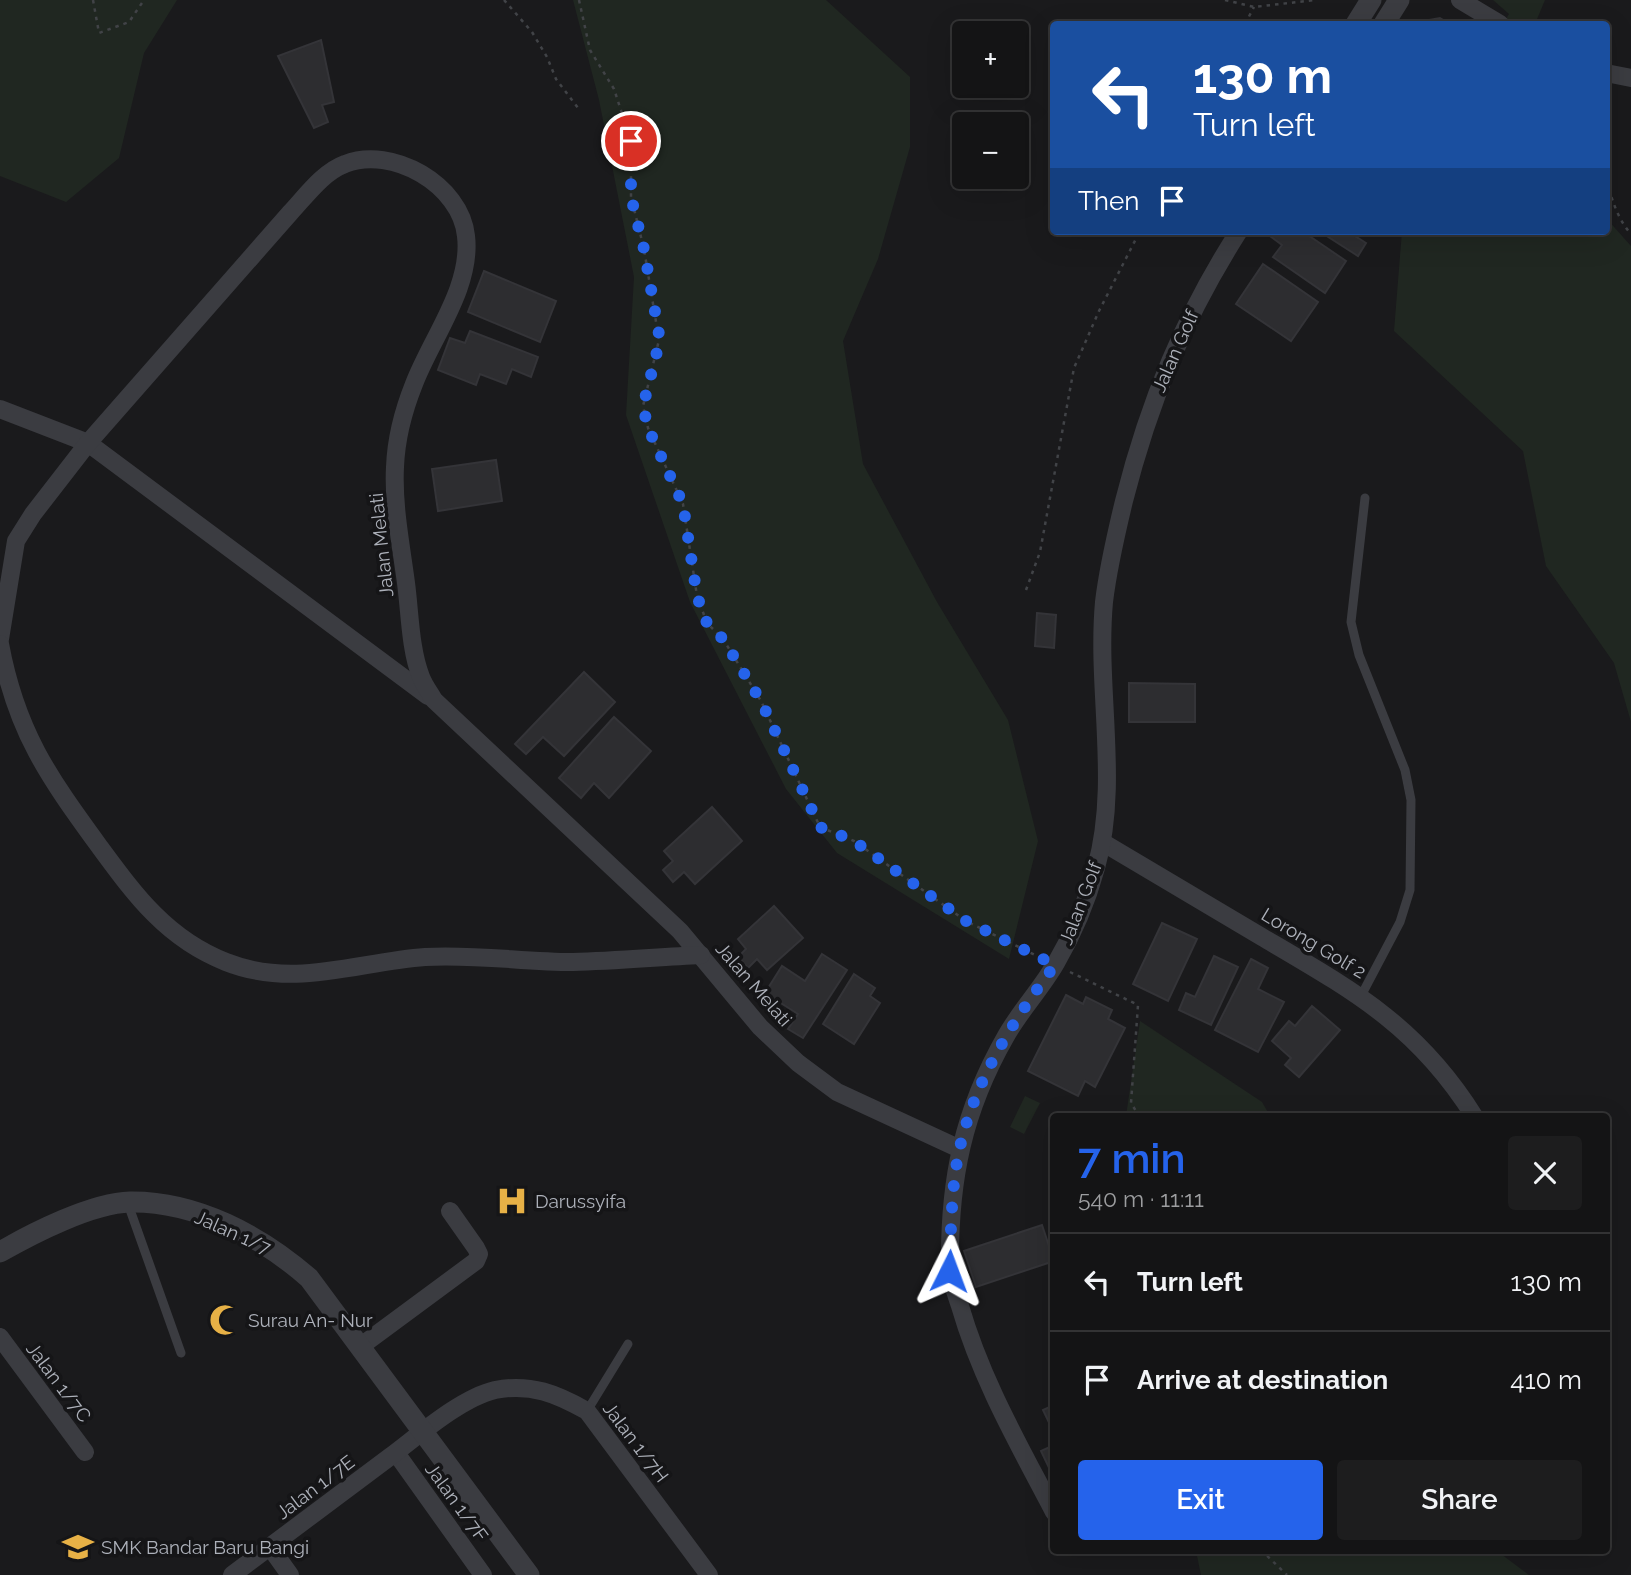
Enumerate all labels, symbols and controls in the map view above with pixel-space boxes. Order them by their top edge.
map controls [952,21,1029,189]
button: + [952,21,1029,98]
text: 130 m [1193,47,1332,104]
icon: left [1078,49,1169,140]
text: Turn left [1193,106,1315,143]
pin [601,111,661,171]
button: − [952,112,1029,189]
icon: arrive [612,122,650,160]
icon: arrive [1153,182,1191,220]
text: Then [1078,186,1139,216]
street label: Jalan Golf [1147,306,1203,395]
street label: Jalan Melati [365,492,397,598]
street label: Jalan Golf [1054,858,1106,948]
street label: Lorong Golf 2 [1258,903,1370,983]
street label: Jalan Melati [711,937,797,1031]
text: 7 min [1078,1134,1186,1183]
button: close [1508,1136,1582,1210]
hospital icon: Darussyifa [495,1184,529,1218]
text: 540 m · 11:11 [1078,1185,1204,1212]
place label: Darussyifa [535,1190,626,1212]
street label: Jalan 1/7 [192,1206,274,1258]
position arrow [912,1234,986,1308]
icon: left [1078,1263,1116,1301]
text: Turn left [1137,1267,1243,1297]
text: 130 m [1511,1267,1582,1297]
mosque icon: Surau An- Nur [208,1303,242,1337]
place label: Surau An- Nur [248,1309,373,1331]
street label: Jalan 1/7C [22,1338,96,1426]
icon: arrive [1078,1361,1116,1399]
text: Arrive at destination [1137,1365,1388,1395]
text: 410 m [1510,1365,1582,1395]
street label: Jalan 1/7H [599,1398,673,1486]
street label: Jalan 1/7E [272,1450,358,1524]
street label: Jalan 1/7F [421,1458,493,1546]
button: Exit [1078,1460,1323,1540]
button: Share [1337,1460,1582,1540]
school or university icon: SMK Bandar Baru Bangi [61,1530,95,1564]
place label: SMK Bandar Baru Bangi [101,1536,309,1558]

